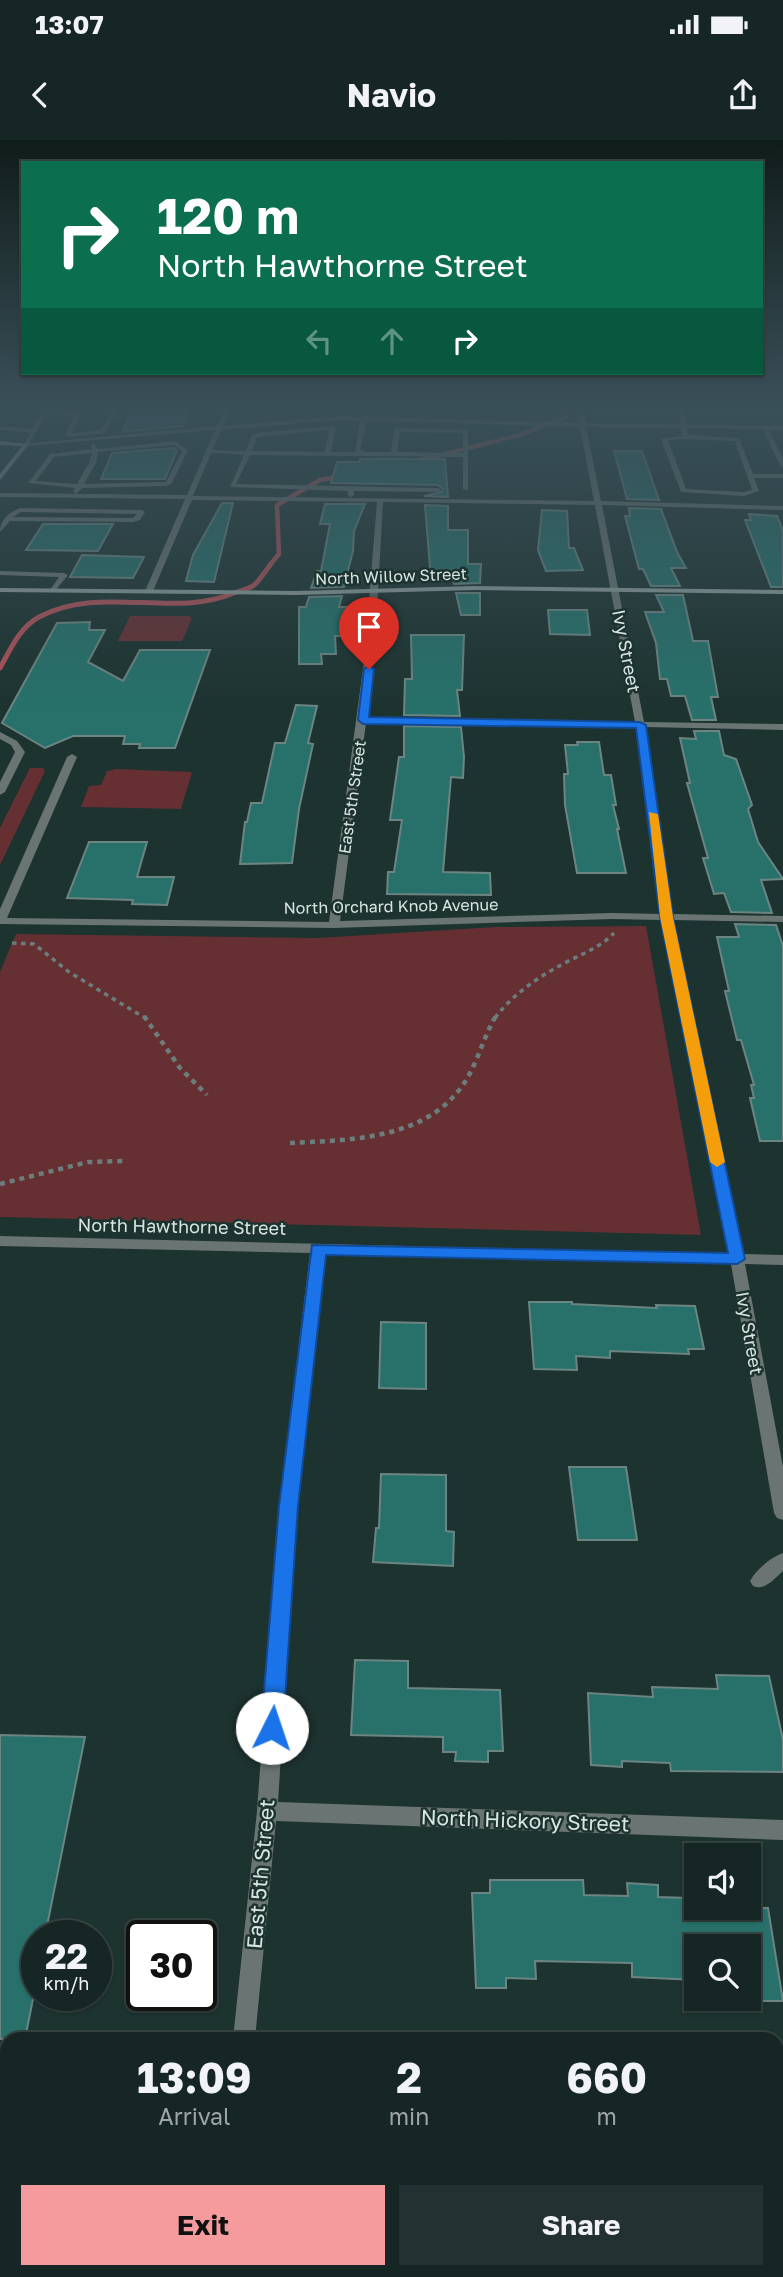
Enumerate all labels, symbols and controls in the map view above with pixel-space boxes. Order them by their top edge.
text: 13:07 [35,9,104,40]
icon: back [21,76,59,114]
text: Navio [347,76,436,114]
icon: share [724,76,762,114]
text: 120 m [157,186,299,245]
icon: right [42,189,133,280]
text: North Hawthorne Street [157,246,528,284]
icon: left [300,322,338,360]
icon: ahead [373,322,411,360]
icon: right [446,322,484,360]
street label: North Willow Street [315,563,467,589]
pin [339,597,399,669]
icon: arrive [350,608,388,646]
street label: Ivy Street [608,608,646,694]
street label: East 5th Street [334,739,370,855]
street label: North Orchard Knob Avenue [283,894,499,918]
street label: North Hawthorne Street [78,1213,286,1239]
street label: Ivy Street [732,1290,768,1376]
position arrow [235,1691,309,1765]
street label: East 5th Street [241,1798,279,1950]
street label: North Hickory Street [420,1803,630,1837]
map controls [684,1843,761,2011]
button: sound [684,1843,761,1920]
speed limit sign: 30 [126,1920,217,2011]
button: search [684,1934,761,2011]
text: 22 [45,1935,88,1977]
text: km/h [44,1972,89,1994]
text: 13:09 [137,2052,252,2102]
text: 2 [396,2052,422,2102]
text: 660 [566,2052,647,2102]
text: Arrival [158,2102,230,2130]
text: min [389,2102,429,2130]
text: m [596,2102,617,2130]
button: Exit [21,2185,385,2265]
button: Share [399,2185,763,2265]

